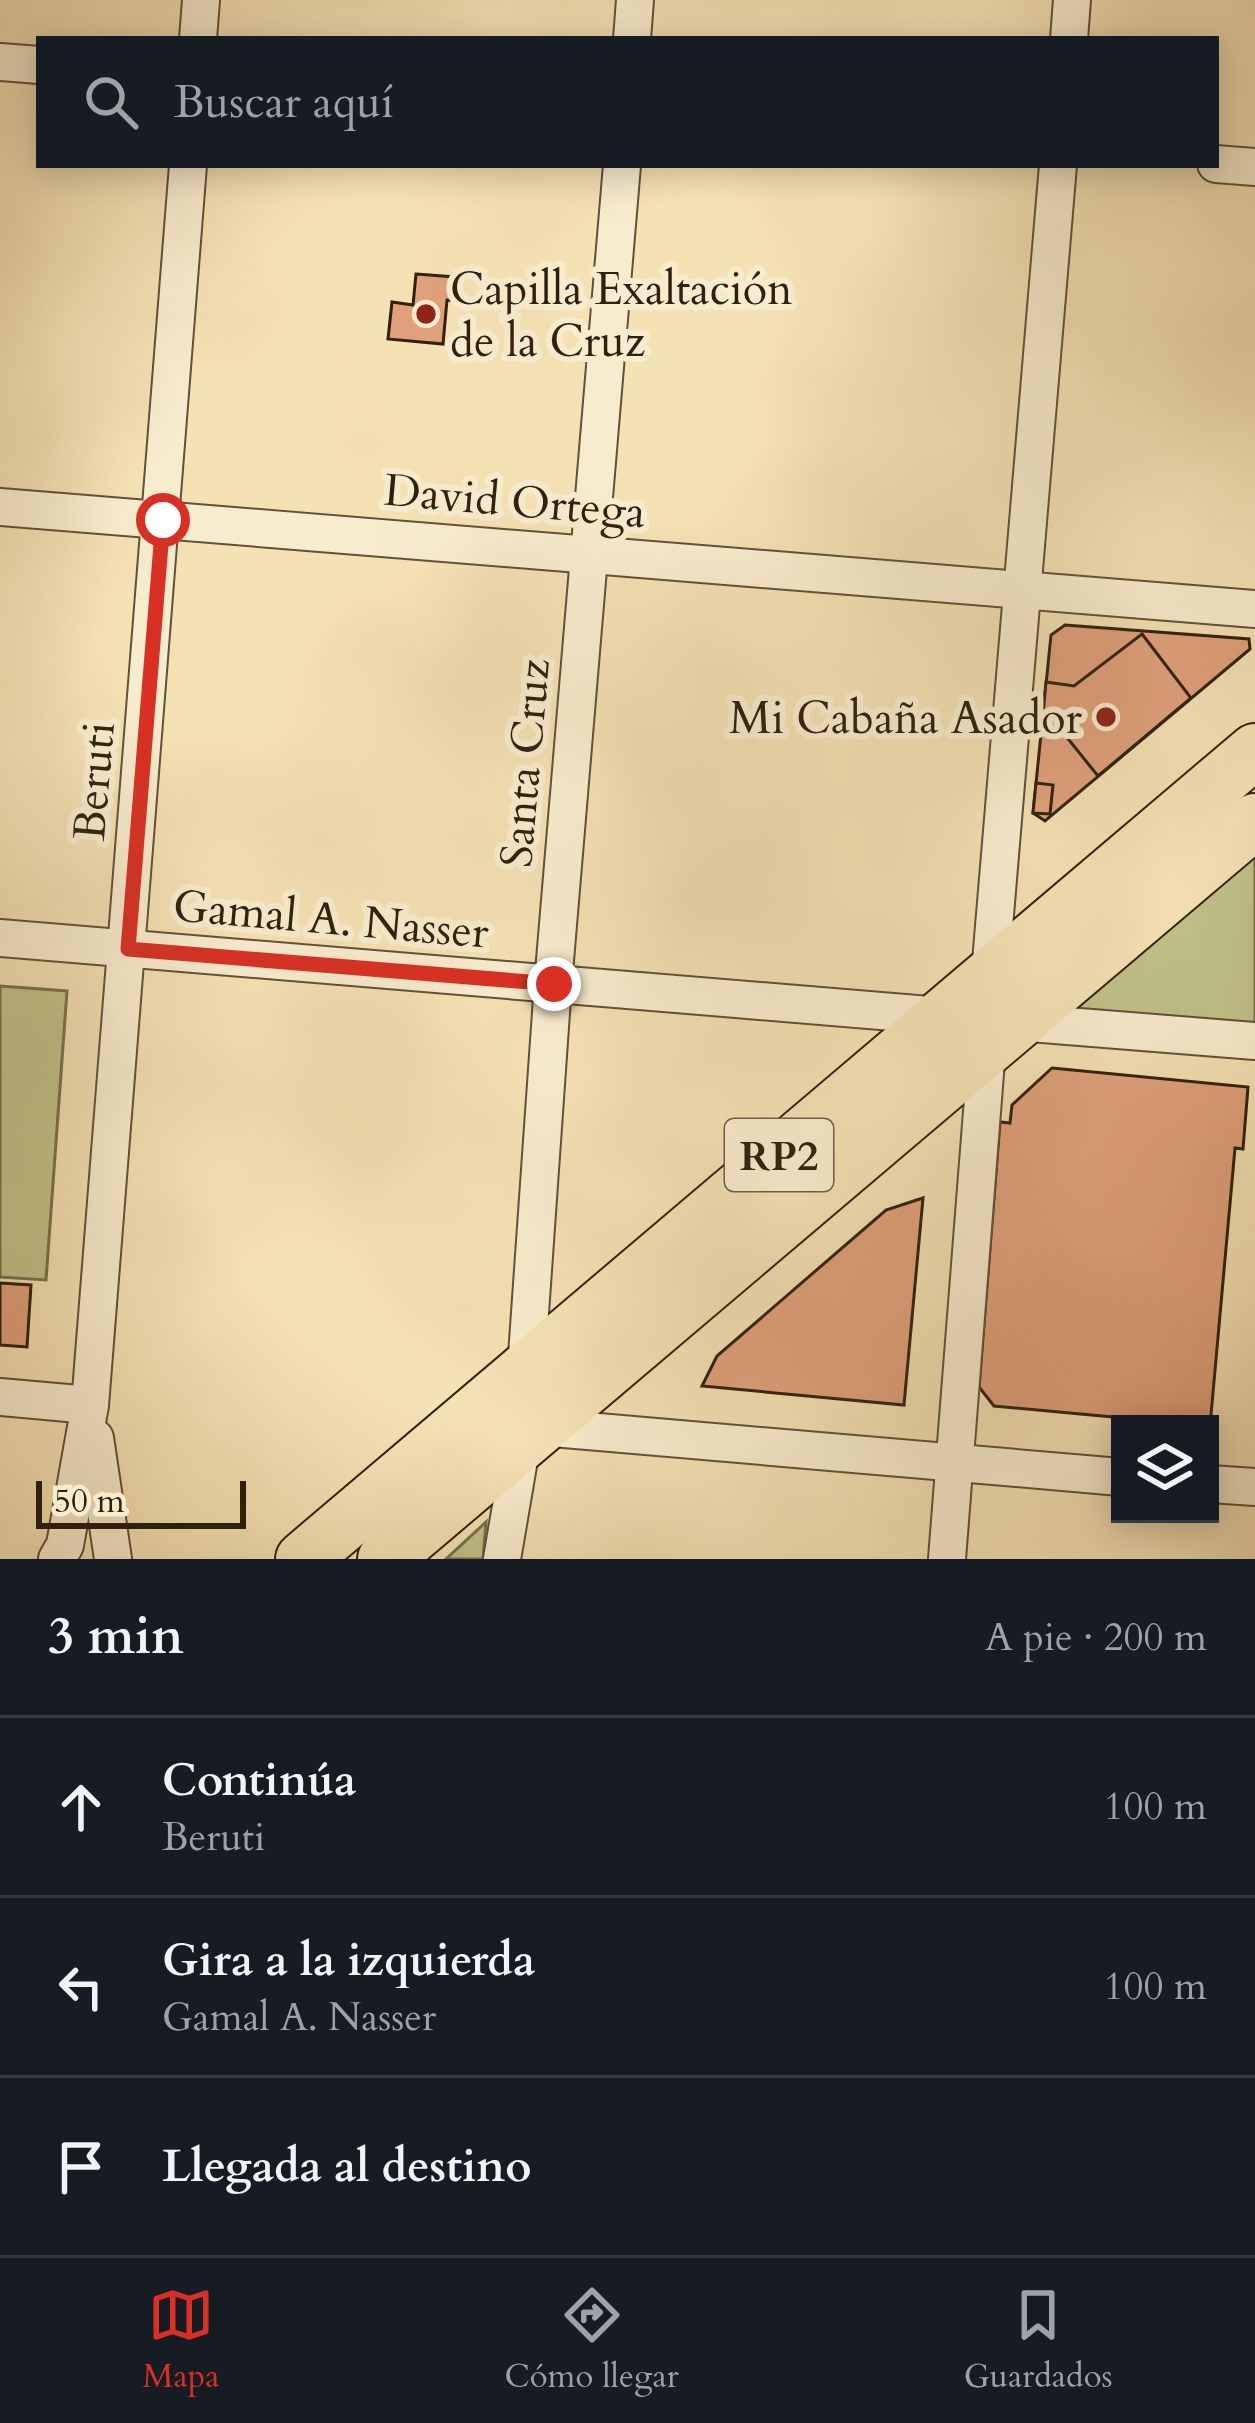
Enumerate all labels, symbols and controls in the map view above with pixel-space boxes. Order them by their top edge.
search box [36,36,1219,168]
icon: search [78,69,144,135]
text: Buscar aquí [174,72,394,133]
place label: Capilla Exaltación de la Cruz [450,259,793,372]
marker: Capilla Exaltación de la Cruz [413,301,439,327]
street label: David Ortega [382,460,648,543]
route start [136,493,190,547]
street label: Santa Cruz [486,656,565,870]
place label: Mi Cabaña Asador [729,688,1083,749]
marker: Mi Cabaña Asador [1093,704,1119,730]
street label: Beruti [59,719,130,843]
street label: Gamal A. Nasser [171,875,492,964]
route end [527,957,581,1011]
road number: RP2 [725,1119,833,1191]
map controls [1111,1415,1219,1523]
button: layers [1111,1415,1219,1523]
scale bar [36,1475,246,1528]
text: 50 m [54,1479,125,1524]
text: 3 min [48,1602,184,1672]
text: A pie · 200 m [985,1611,1207,1664]
text: Continúa [162,1750,356,1811]
icon: ahead [48,1774,114,1840]
text: 100 m [1104,1780,1207,1833]
text: Beruti [162,1811,265,1864]
text: Gira a la izquierda [162,1930,535,1991]
icon: left [48,1954,114,2020]
text: 100 m [1104,1960,1207,2013]
text: Gamal A. Nasser [162,1991,436,2044]
icon: arrive [48,2134,114,2200]
text: Llegada al destino [162,2136,532,2197]
tab: Mapa [142,2282,220,2399]
tab: Cómo llegar [505,2282,679,2399]
tab: Guardados [964,2282,1113,2399]

